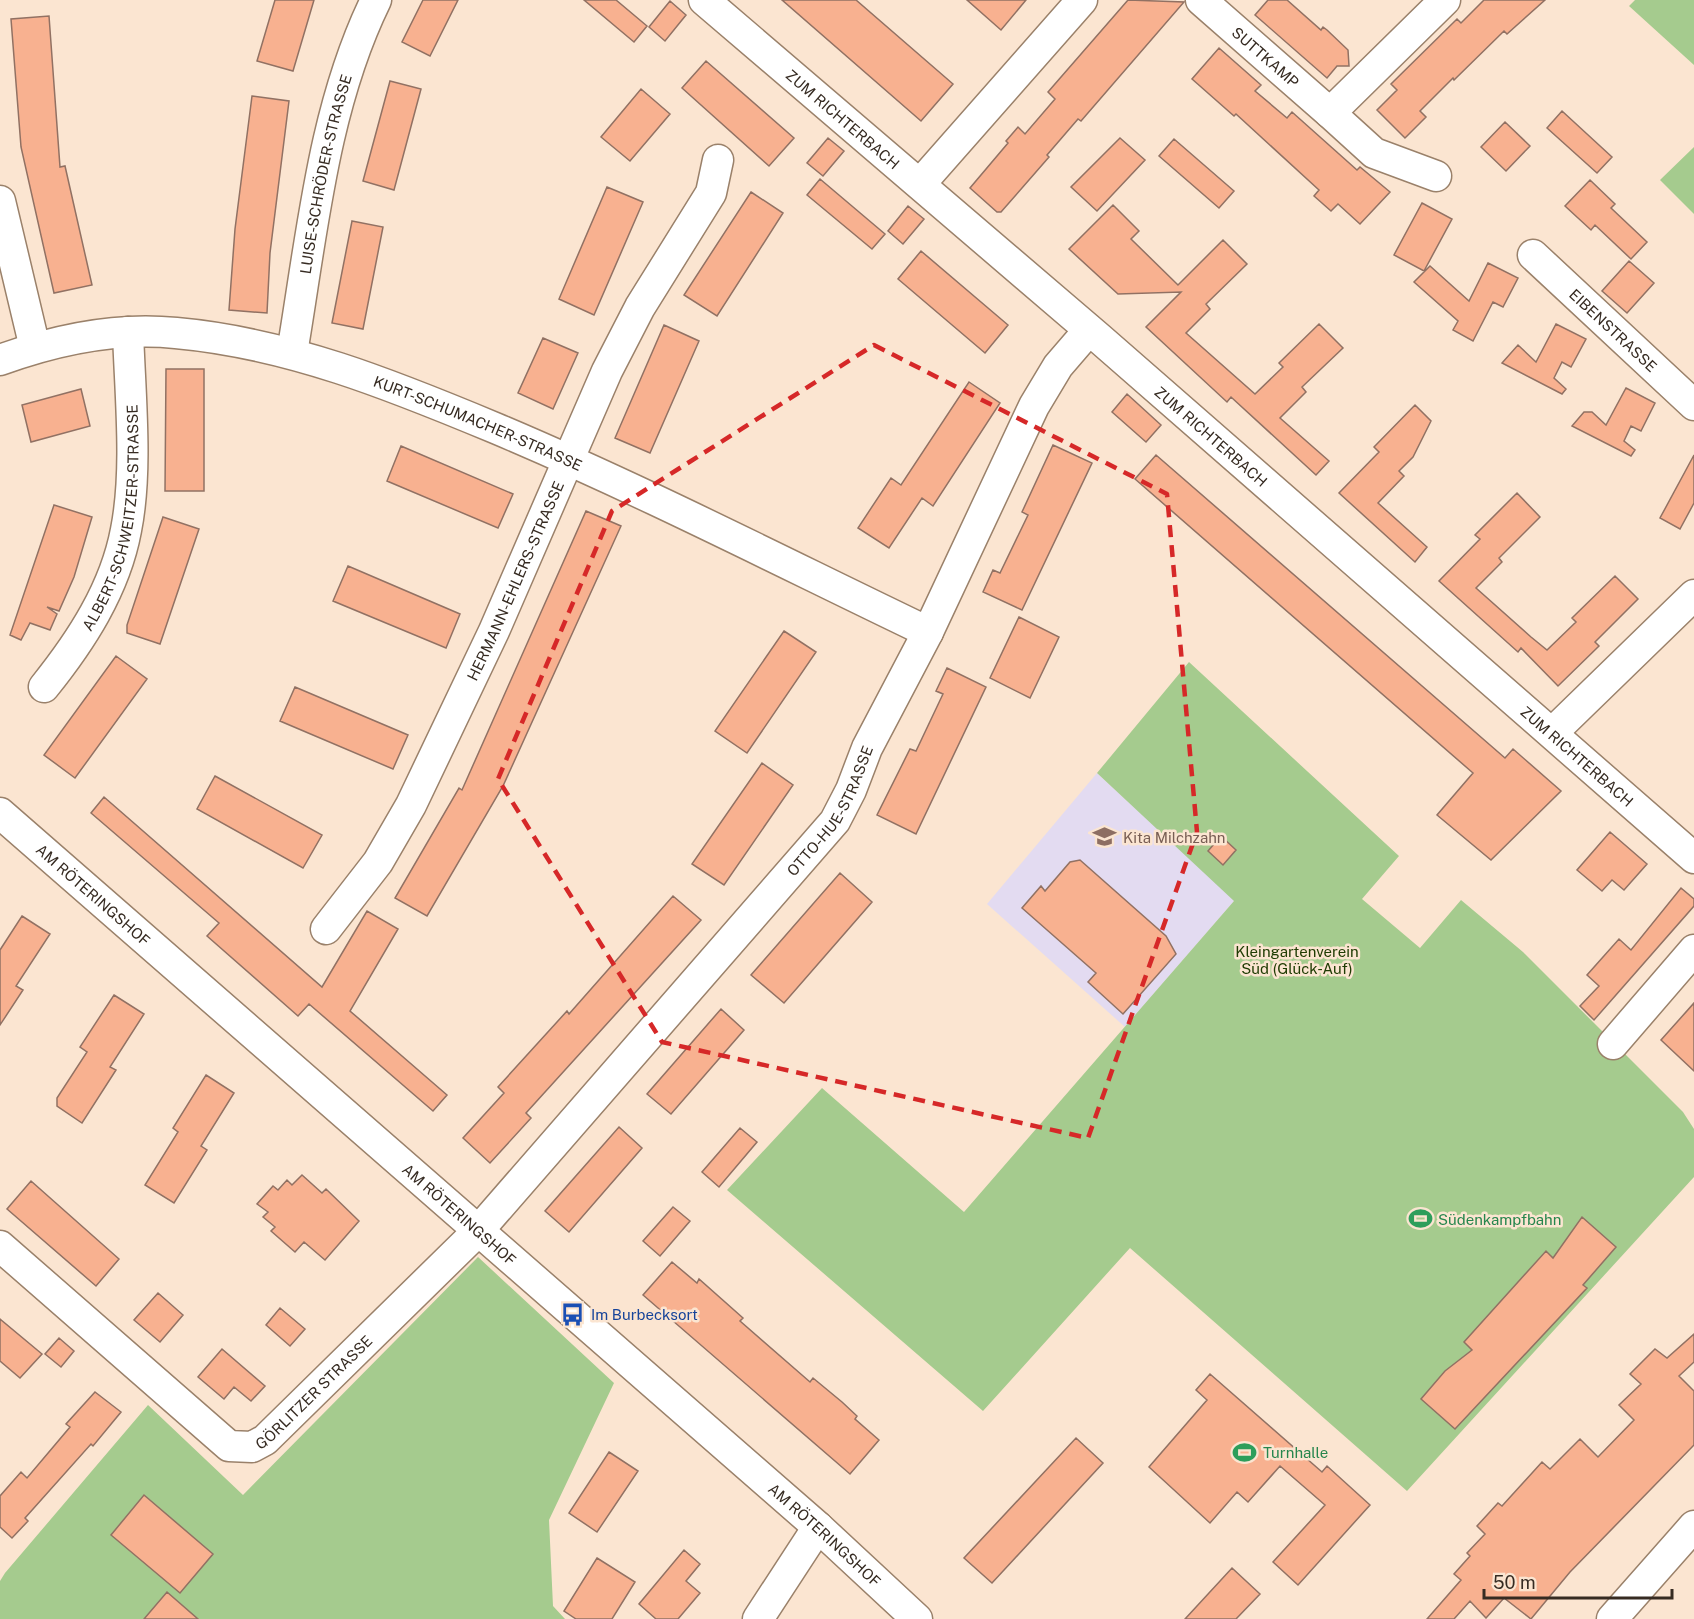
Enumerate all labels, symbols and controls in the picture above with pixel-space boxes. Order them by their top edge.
street label: SUTTKAMP [1229,23,1303,91]
street label: ZUM RICHTERBACH [783,66,903,172]
street label: LUISE-SCHRÖDER-STRASSE [296,72,354,275]
street label: EIBENSTRASSE [1566,285,1661,375]
street label: KURT-SCHUMACHER-STRASSE [371,372,585,474]
street label: ZUM RICHTERBACH [1152,382,1271,490]
street label: ALBERT-SCHWEITZER-STRASSE [78,404,141,634]
street label: HERMANN-EHLERS-STRASSE [463,478,567,683]
street label: ZUM RICHTERBACH [1518,702,1637,810]
street label: OTTO-HUE-STRASSE [783,743,876,879]
school or university icon: Kita Milchzahn [1092,824,1118,850]
place label: Kita Milchzahn [1123,829,1226,846]
street label: AM RÖTERINGSHOF [33,840,154,949]
park label: Kleingartenverein Süd (Glück-Auf) [1235,943,1359,977]
street label: AM RÖTERINGSHOF [399,1160,520,1268]
sports icon: Südenkampfbahn [1407,1206,1433,1232]
place label: Südenkampfbahn [1438,1211,1561,1228]
bus stop icon: Im Burbecksort [560,1301,586,1327]
place label: Im Burbecksort [591,1306,698,1323]
street label: GÖRLITZER STRASSE [252,1332,375,1452]
sports icon: Turnhalle [1232,1439,1258,1465]
place label: Turnhalle [1263,1444,1328,1461]
street label: AM RÖTERINGSHOF [765,1480,885,1590]
scale bar [1484,1562,1672,1600]
text: 50 m [1493,1572,1536,1593]

